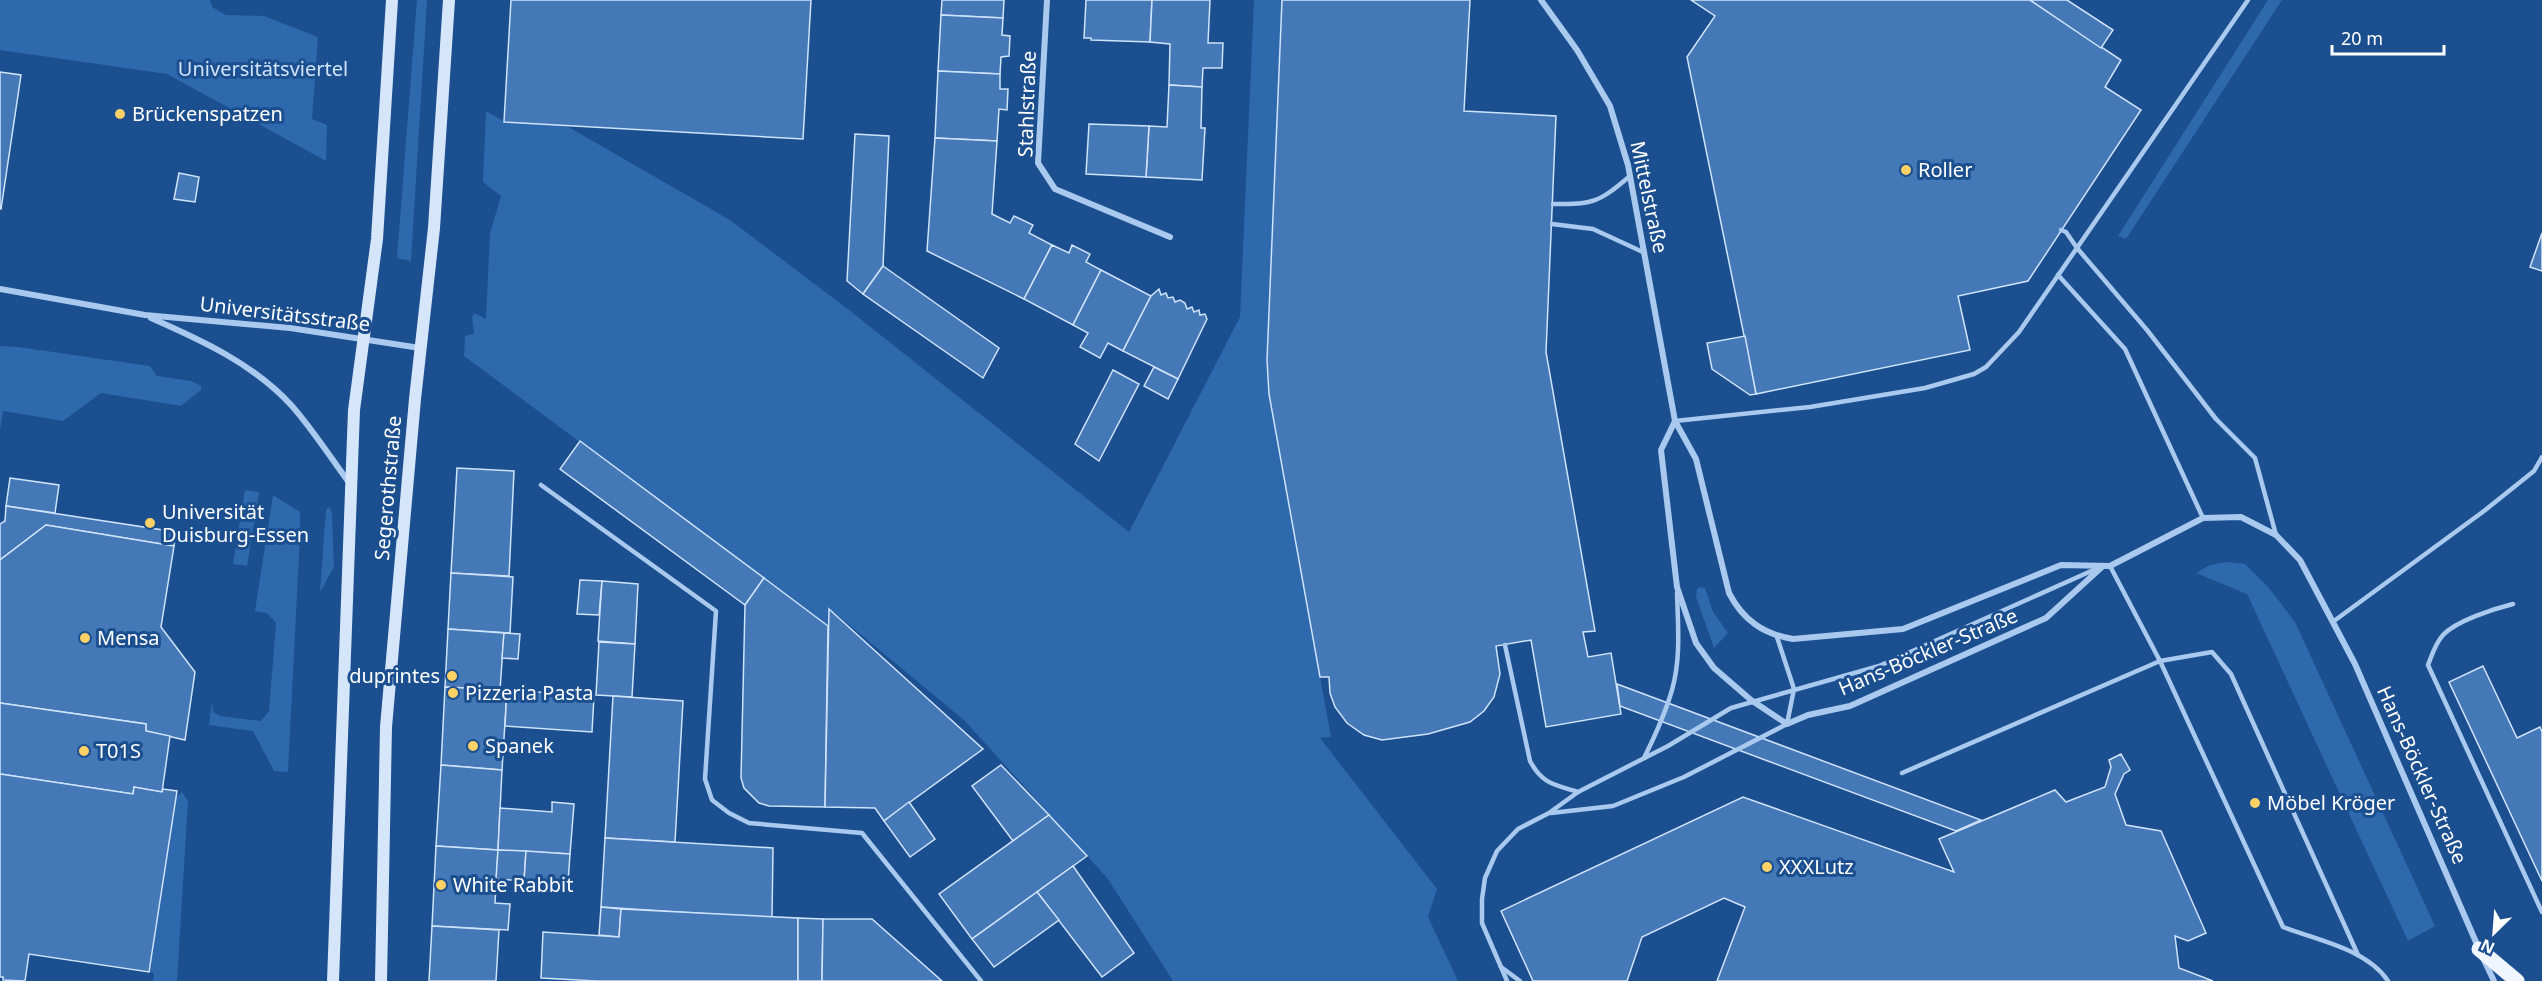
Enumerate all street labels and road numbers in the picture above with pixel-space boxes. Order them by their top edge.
street label: Stahlstraße [1011,50,1042,158]
street label: Mittelstraße [1624,138,1675,255]
street label: Universitätsstraße [198,290,372,337]
street label: Segerothstraße [368,414,407,561]
street label: Hans-Böckler-Straße [1834,602,2022,702]
street label: Hans-Böckler-Straße [2371,682,2474,868]

